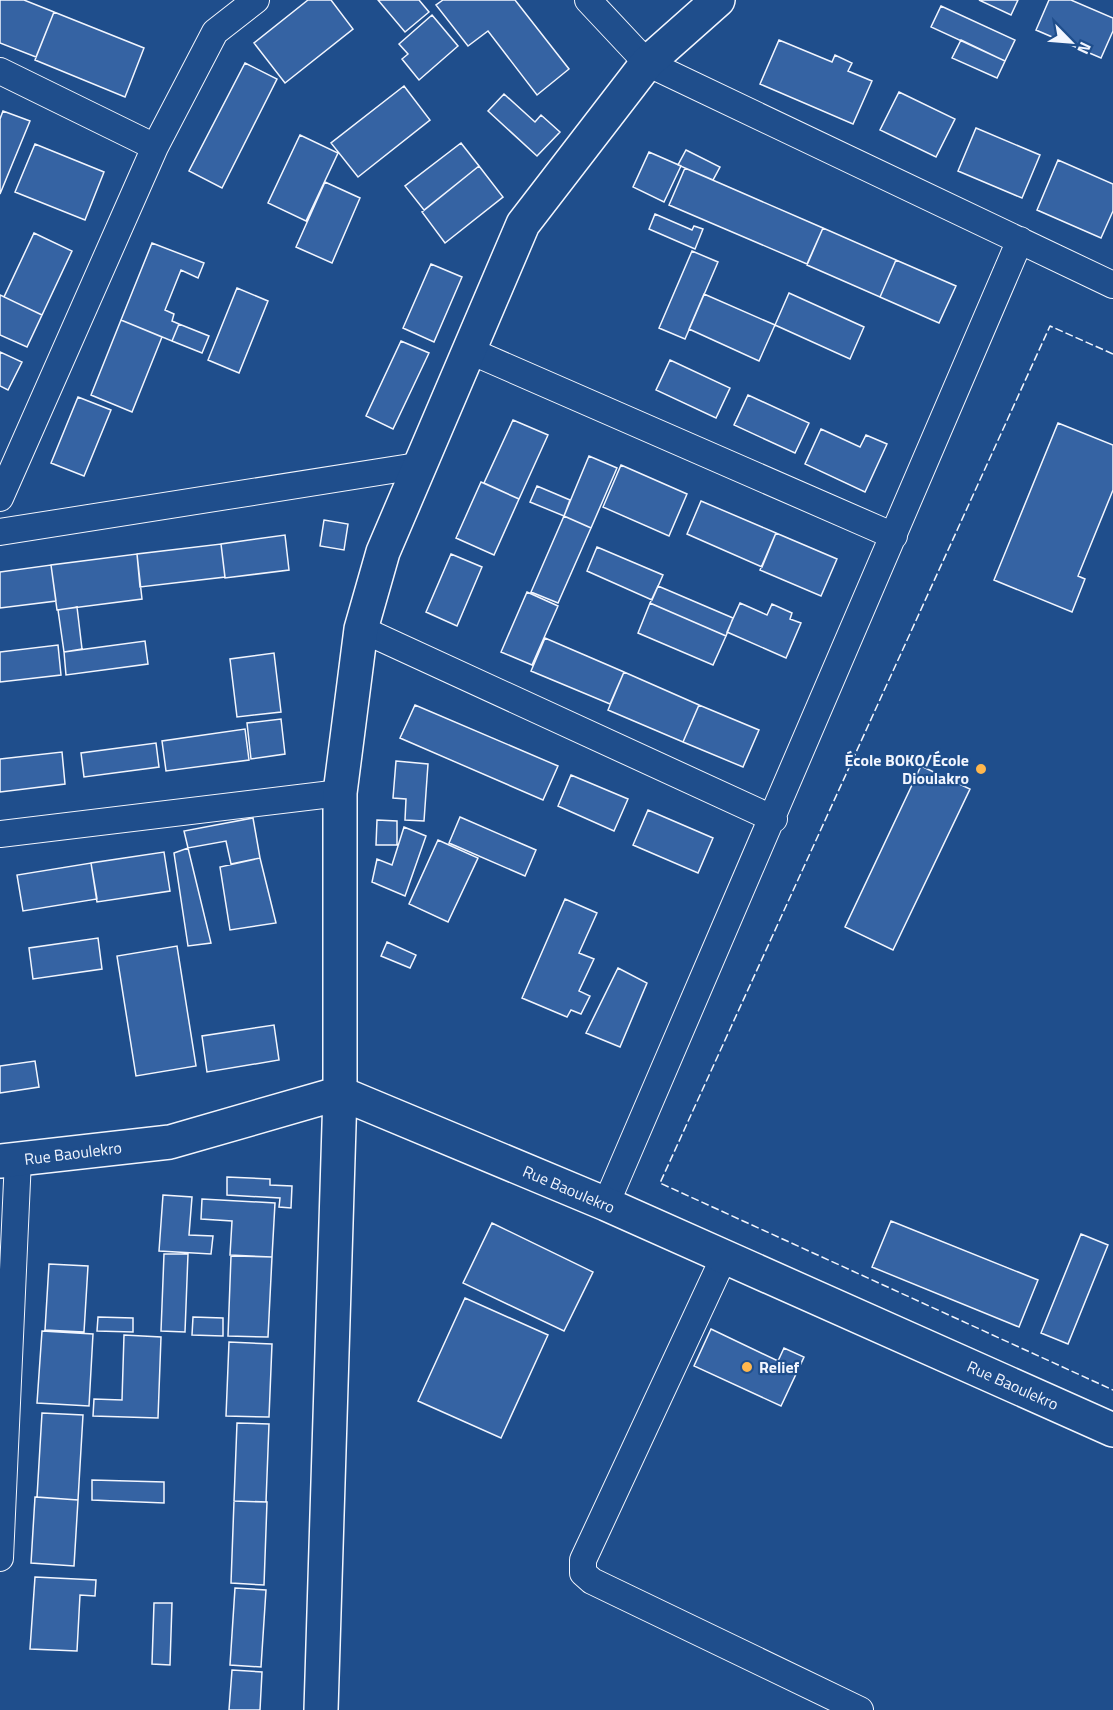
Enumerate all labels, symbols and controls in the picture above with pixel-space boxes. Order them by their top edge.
north arrow [1041,12,1101,72]
text: N [1071,38,1098,58]
place label: École BOKO/École Dioulakro [845,748,969,790]
marker: École BOKO/École Dioulakro [974,762,988,776]
street label: Rue Baoulekro [23,1135,123,1171]
street label: Rue Baoulekro [519,1159,619,1219]
street label: Rue Baoulekro [963,1354,1063,1416]
place label: Relief [759,1355,800,1379]
marker: Relief [740,1360,754,1374]

